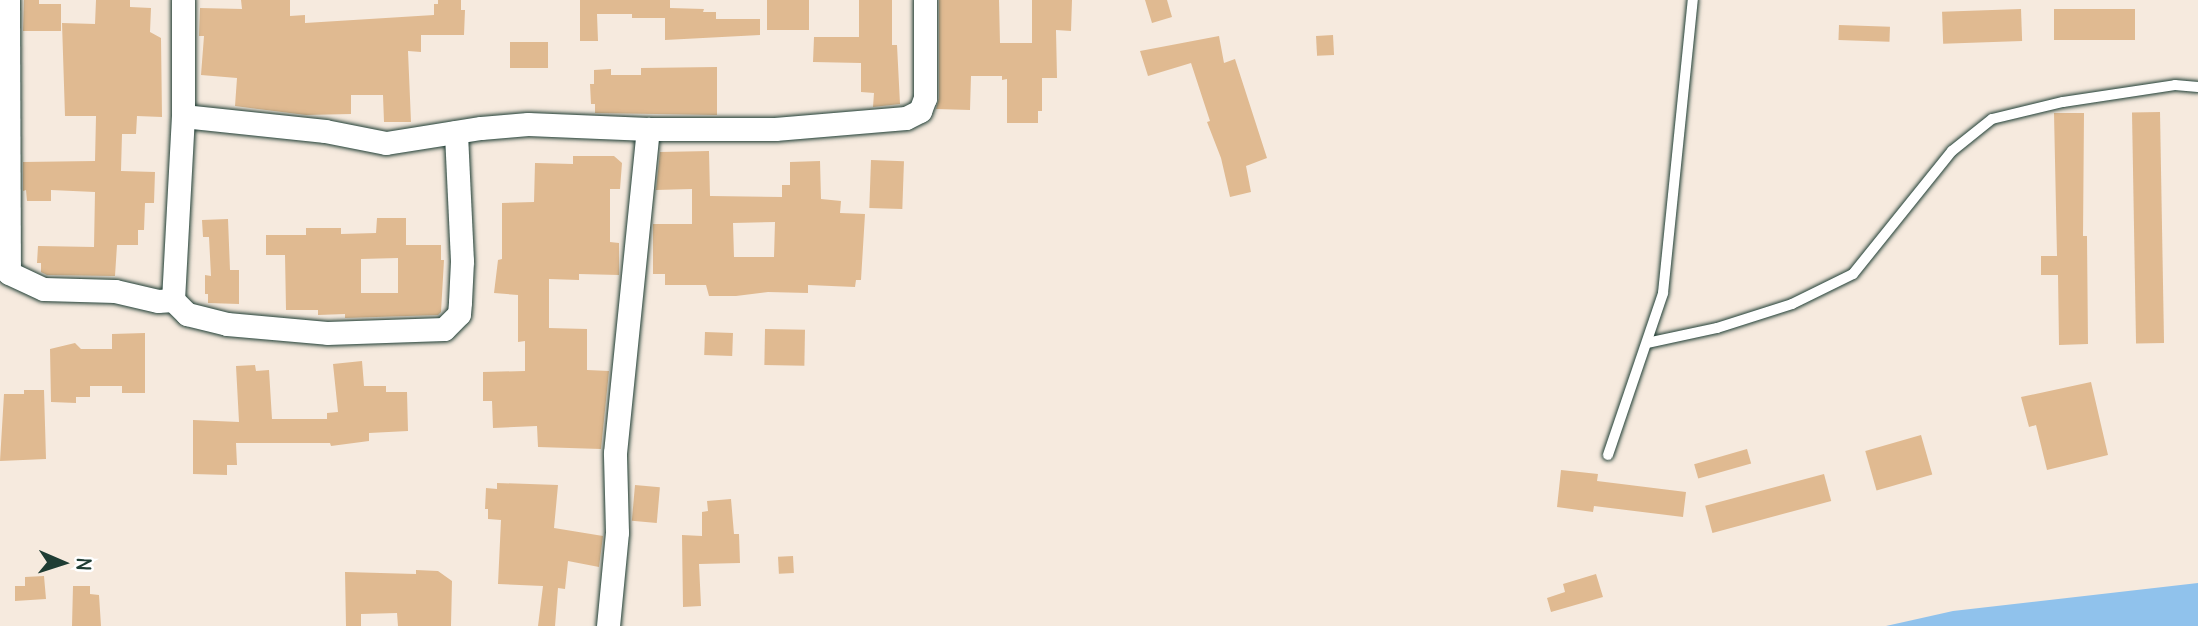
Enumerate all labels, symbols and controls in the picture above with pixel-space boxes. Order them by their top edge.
north arrow [28,528,98,598]
text: N [72,557,96,571]

